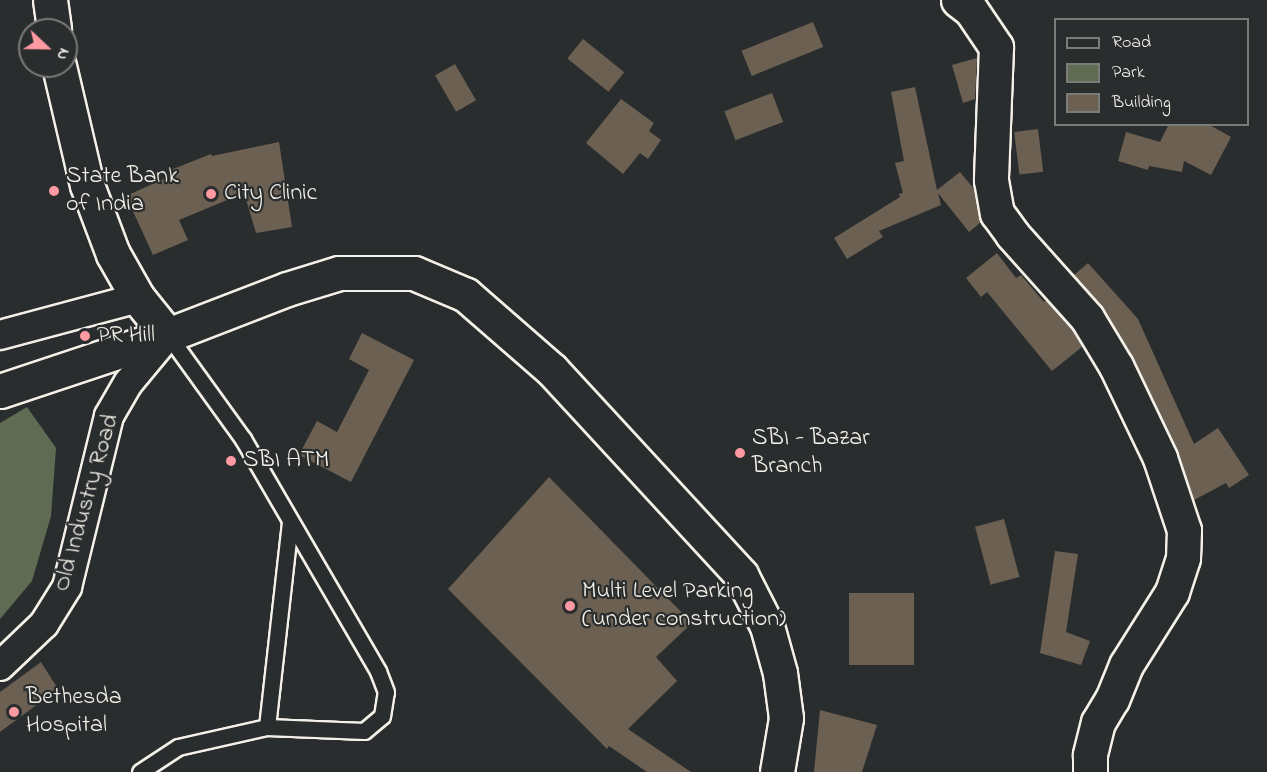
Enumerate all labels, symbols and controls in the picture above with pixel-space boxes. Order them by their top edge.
north arrow [18,18,78,78]
legend [1054,18,1249,126]
text: Road [1112,30,1151,56]
text: N [50,44,76,64]
text: Park [1112,60,1145,86]
text: Building [1112,90,1171,116]
place label: State Bank of India [66,163,179,219]
place label: City Clinic [224,180,317,208]
marker: State Bank of India [47,184,61,198]
marker: City Clinic [202,185,220,203]
place label: PR Hill [97,322,155,350]
marker: PR Hill [78,329,92,343]
street label: Old Industry Road [48,411,126,595]
place label: SBI - Bazar Branch [752,425,870,481]
marker: SBI - Bazar Branch [733,446,747,460]
place label: SBI ATM [243,447,329,475]
marker: SBI ATM [224,454,238,468]
place label: Multi Level Parking (under construction) [582,578,786,634]
marker: Multi Level Parking (under construction) [563,599,577,613]
place label: Bethesda Hospital [26,684,122,740]
marker: Bethesda Hospital [7,705,21,719]

